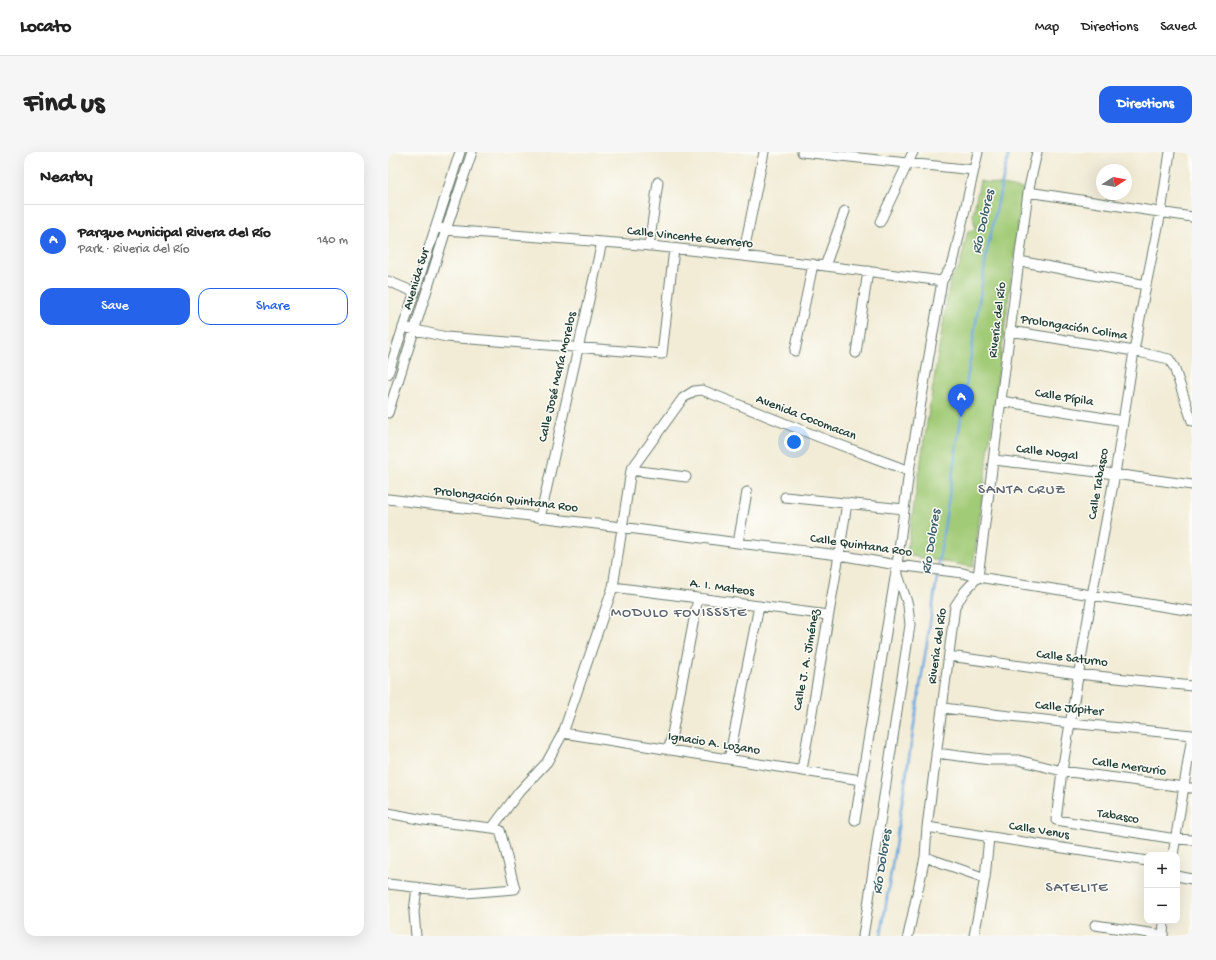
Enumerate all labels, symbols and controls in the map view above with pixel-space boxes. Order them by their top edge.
text: Locato [20,16,71,39]
text: Map [1035,19,1059,36]
text: Directions [1081,19,1138,36]
text: Saved [1160,19,1196,36]
button: Directions [1099,86,1192,123]
text: Find us [24,88,104,121]
north arrow [1096,164,1132,200]
text: Nearby [40,168,93,188]
water label: Río Dolores [969,187,999,256]
text: Parque Municipal Rivera del Río [78,224,271,242]
street label: Calle Vincente Guerrero [626,224,754,252]
text: A [49,233,57,248]
text: 140 m [317,233,348,248]
text: Park · Riveria del Río [78,242,189,257]
street label: Avenida Sur [401,245,434,312]
street label: Riveria del Río [986,281,1010,359]
button: Save [40,288,190,325]
button: Share [198,288,348,325]
street label: Calle José María Morelos [536,309,581,444]
street label: Prolongación Colima [1018,312,1129,344]
pin: A [948,384,974,417]
street label: Calle Pípila [1034,386,1095,410]
street label: Avenida Cocomacan [754,392,859,444]
your location [784,432,804,452]
street label: Calle Nogal [1015,442,1079,464]
street label: Calle Tabasco [1085,447,1113,521]
district label: SANTA CRUZ [978,481,1066,499]
street label: Prolongación Quintana Roo [432,484,579,516]
water label: Río Dolores [919,507,946,575]
street label: Calle Quintana Roo [809,531,913,561]
street label: A. I. Mateos [689,576,756,600]
district label: MODULO FOVISSSTE [611,604,747,622]
street label: Calle J. A. Jiménez [791,607,824,712]
street label: Riveria del Río [925,607,951,685]
street label: Calle Saturno [1035,647,1109,671]
street label: Calle Júpiter [1034,698,1105,720]
street label: Ignacio A. Lozano [667,729,761,759]
street label: Calle Mercurio [1091,754,1167,780]
street label: Tabasco [1095,806,1140,828]
street label: Calle Venus [1008,819,1071,843]
water label: Río Dolores [870,827,897,895]
map controls [1144,852,1180,924]
button: + [1144,852,1180,888]
district label: SATELITE [1045,879,1109,897]
button: − [1144,888,1180,924]

